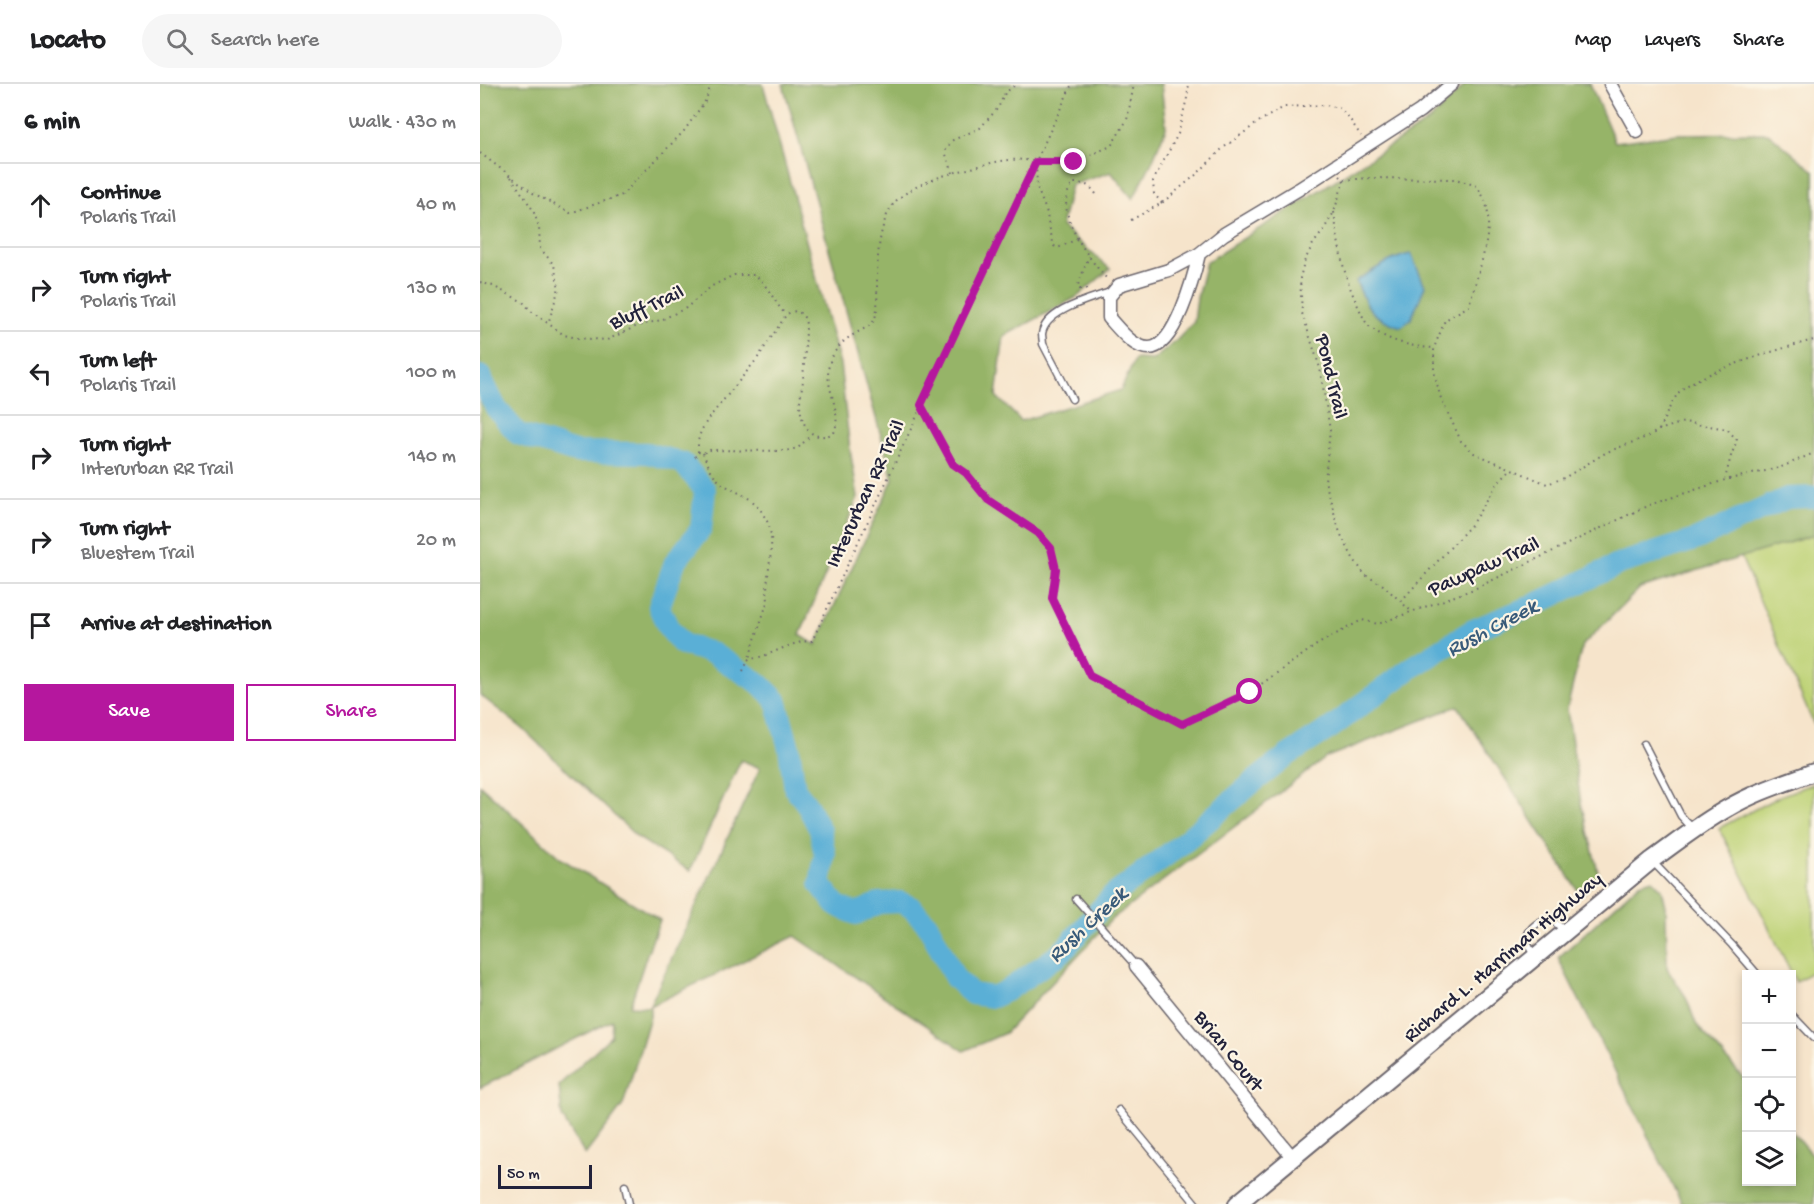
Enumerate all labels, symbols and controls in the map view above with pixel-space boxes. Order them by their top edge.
search box [142,14,562,68]
text: Locato [30,25,106,58]
icon: search [163,25,196,58]
text: Search here [211,28,319,54]
text: Map [1575,29,1611,54]
text: Layers [1644,29,1700,54]
text: Share [1733,29,1784,54]
text: 6 min [24,108,80,139]
text: Walk · 430 m [349,112,456,135]
route end [1060,148,1086,174]
text: Continue [81,181,161,207]
icon: ahead [24,189,57,222]
text: 40 m [416,194,456,217]
text: Polaris Trail [81,207,176,230]
text: Turn right [81,265,169,291]
icon: right [24,273,57,306]
text: 130 m [407,278,456,301]
street label: Bluff Trail [605,281,689,338]
text: Polaris Trail [81,291,176,314]
street label: Pond Trail [1308,331,1351,422]
text: Turn left [81,349,155,375]
icon: left [24,357,57,390]
text: 100 m [406,362,456,385]
text: Polaris Trail [81,375,176,398]
street label: Interurban RR Trail [822,417,912,572]
text: Turn right [81,433,169,459]
icon: right [24,441,57,474]
text: 140 m [408,446,456,469]
text: Interurban RR Trail [81,459,234,482]
text: Turn right [81,517,169,543]
icon: right [24,525,57,558]
text: 20 m [416,530,456,553]
street label: Pawpaw Trail [1424,533,1544,604]
text: Bluestem Trail [81,543,195,566]
water label: Rush Creek [1443,594,1545,664]
icon: arrive [24,609,57,642]
text: Arrive at destination [81,612,271,638]
route start [1236,678,1262,704]
button: Save [24,684,234,741]
button: Share [246,684,456,741]
street label: Richard L. Harriman Highway [1400,868,1609,1049]
water label: Rush Creek [1044,881,1135,969]
map controls [1742,970,1796,1186]
button: + [1742,970,1796,1024]
street label: Brian Court [1186,1006,1269,1100]
button: − [1742,1024,1796,1078]
button: locate [1742,1078,1796,1132]
button: layers [1742,1132,1796,1186]
scale bar [498,1162,592,1190]
text: 50 m [507,1166,540,1185]

